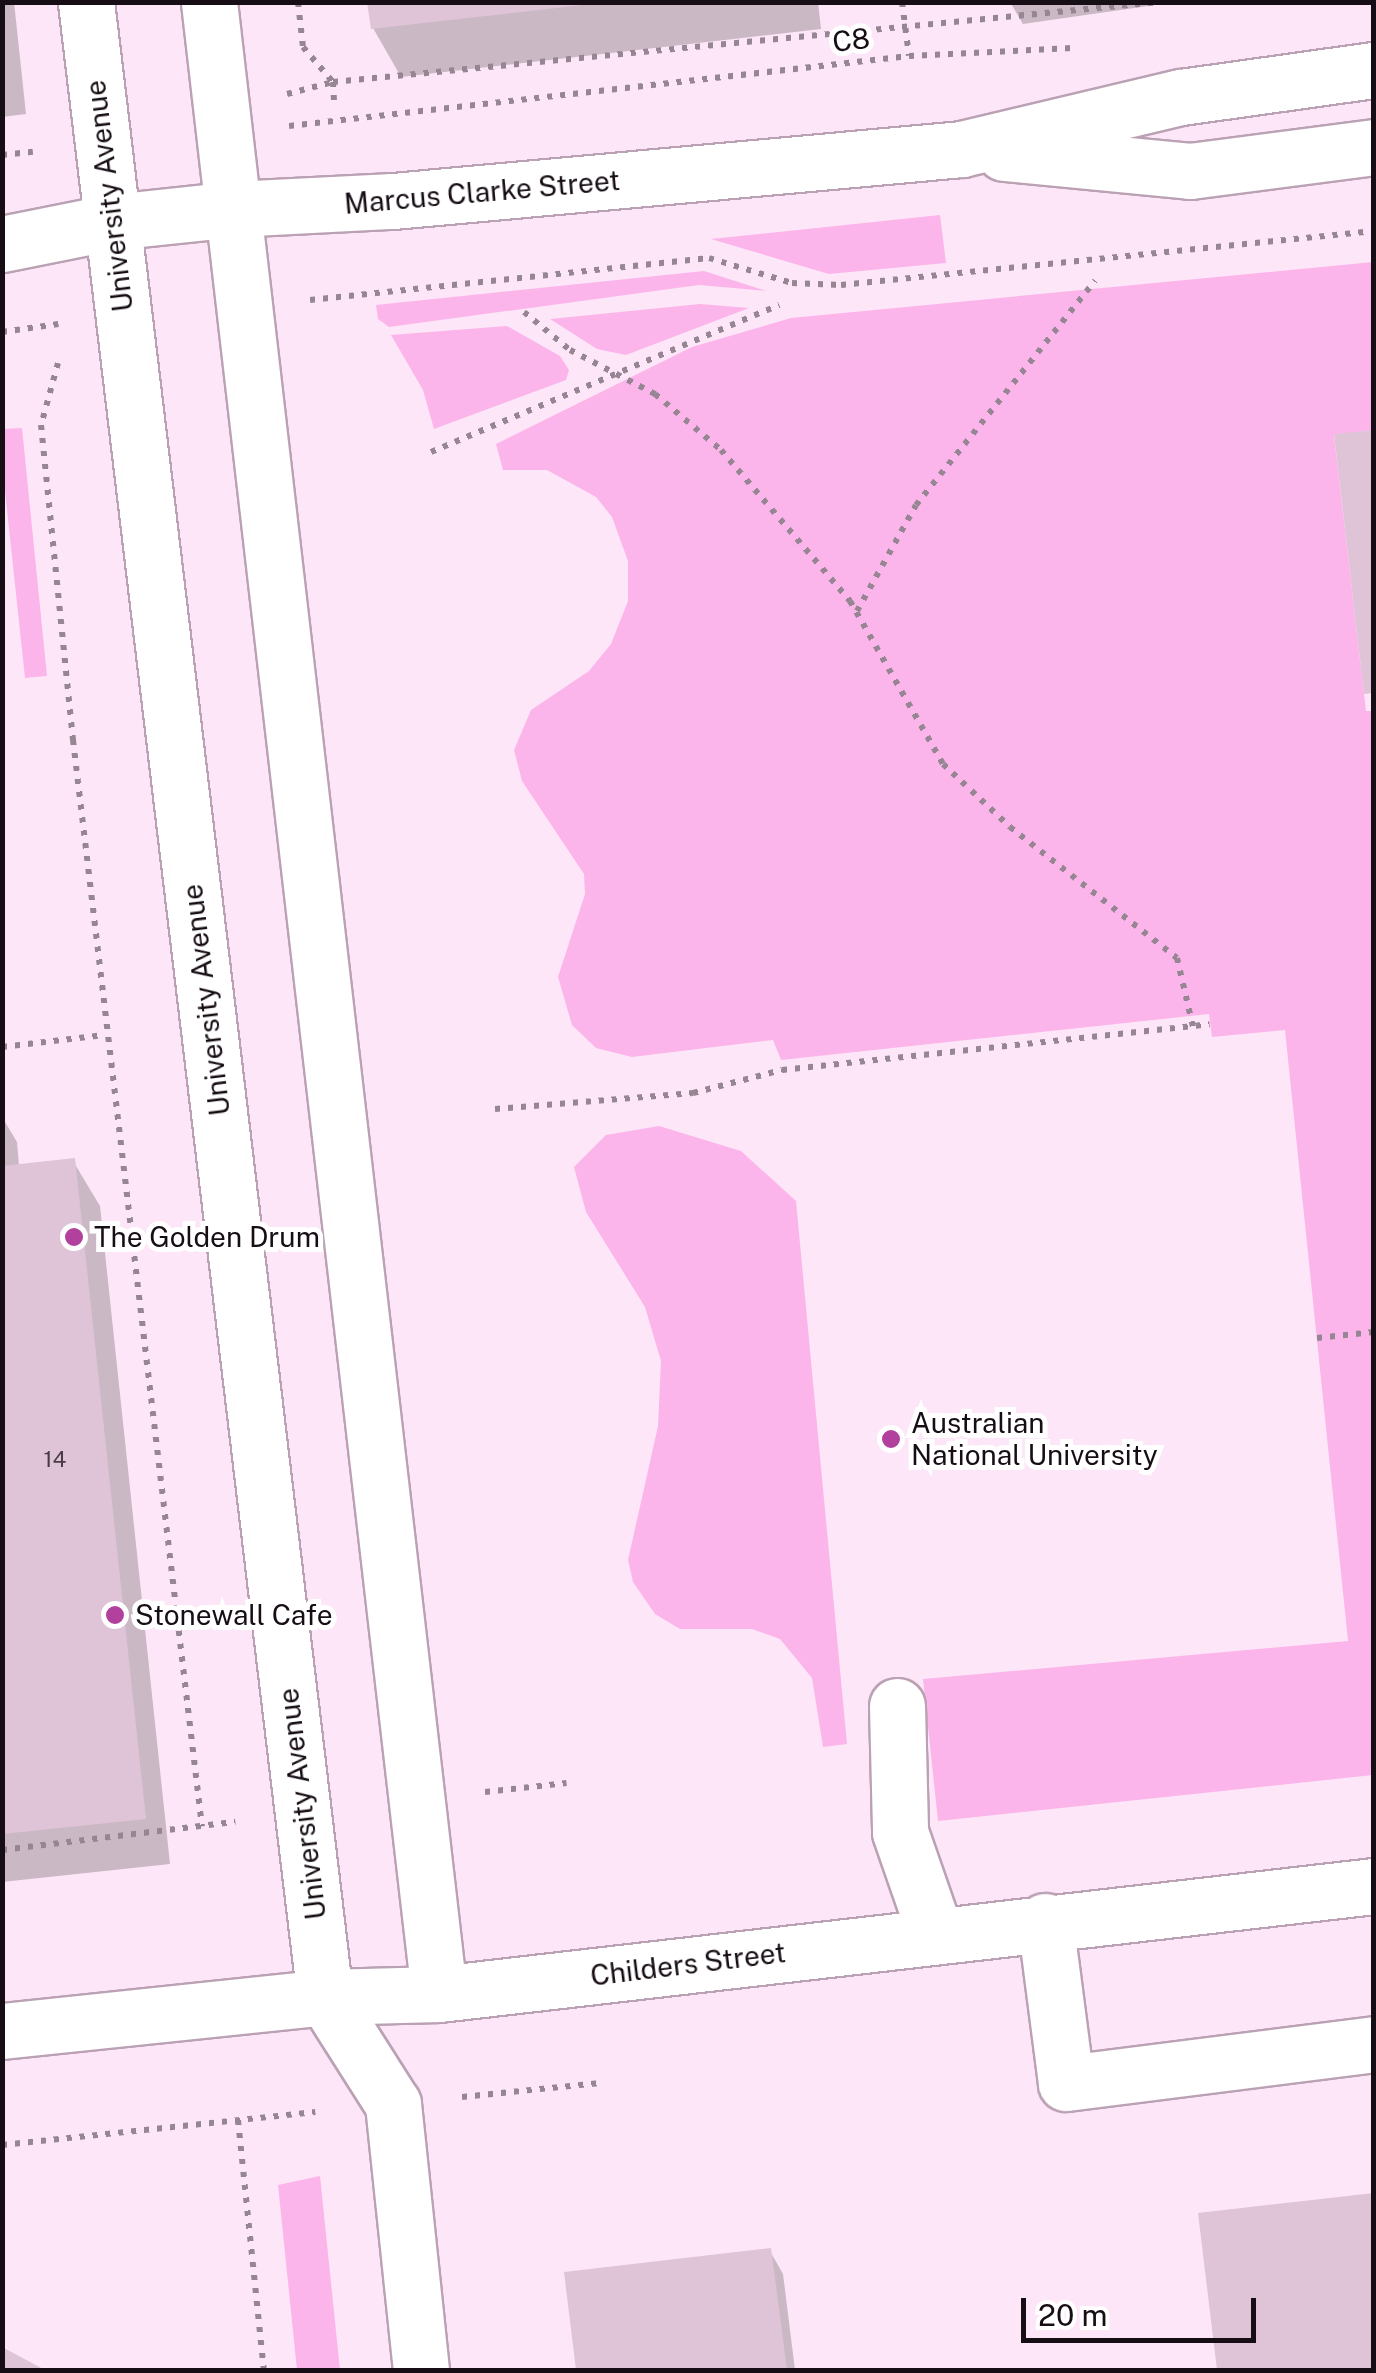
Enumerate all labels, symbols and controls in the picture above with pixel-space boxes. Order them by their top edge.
street label: C8 [830,21,872,59]
street label: University Avenue [78,78,140,314]
street label: Marcus Clarke Street [343,163,621,221]
street label: University Avenue [175,882,237,1118]
place label: The Golden Drum [94,1220,320,1254]
marker: The Golden Drum [63,1226,85,1248]
place label: Australian National University [911,1406,1158,1472]
marker: Australian National University [880,1428,902,1450]
house number: 14 [44,1447,66,1473]
place label: Stonewall Cafe [135,1598,333,1632]
marker: Stonewall Cafe [104,1604,126,1626]
street label: University Avenue [271,1686,333,1922]
street label: Childers Street [588,1935,788,1993]
scale bar [1026,2278,1261,2340]
text: 20 m [1038,2297,1107,2333]

